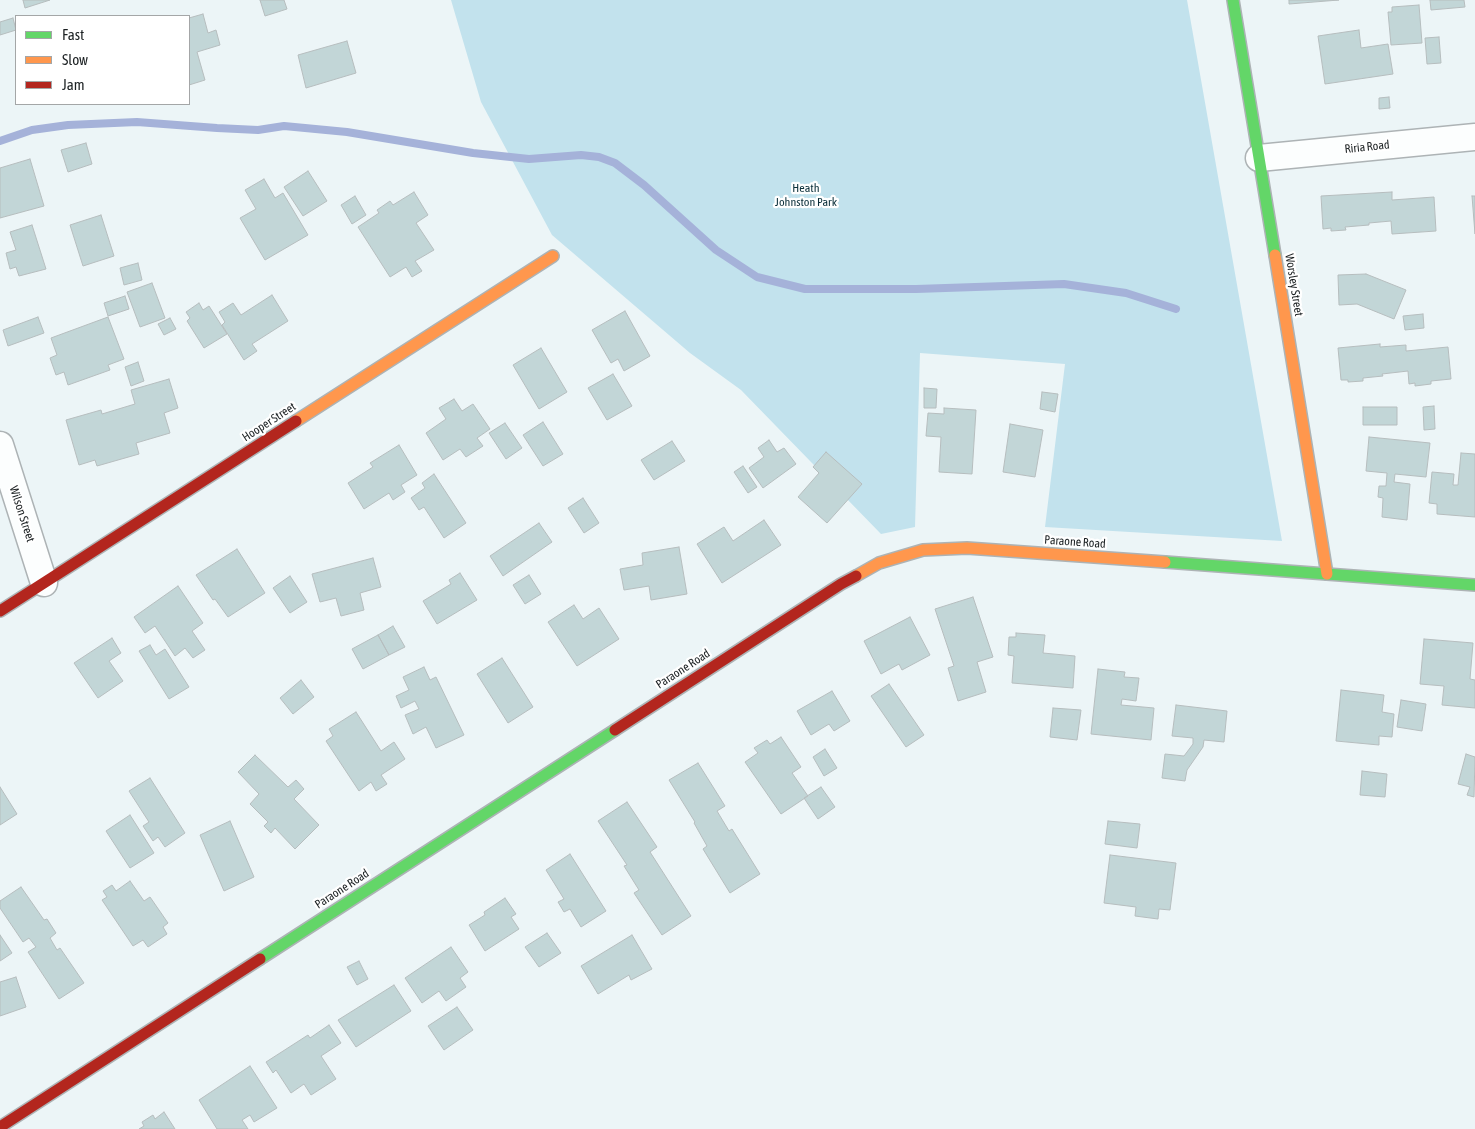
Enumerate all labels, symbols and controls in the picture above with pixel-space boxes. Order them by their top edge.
legend [15,15,190,105]
text: Fast [62,26,84,43]
text: Slow [62,51,88,68]
text: Jam [62,76,85,93]
street label: Riria Road [1344,137,1390,157]
park label: Heath Johnston Park [775,181,837,209]
street label: Worsley Street [1282,253,1306,317]
street label: Hooper Street [240,399,298,445]
street label: Wilson Street [6,484,38,544]
street label: Paraone Road [1044,533,1106,551]
street label: Paraone Road [653,646,713,692]
street label: Paraone Road [312,866,372,912]

